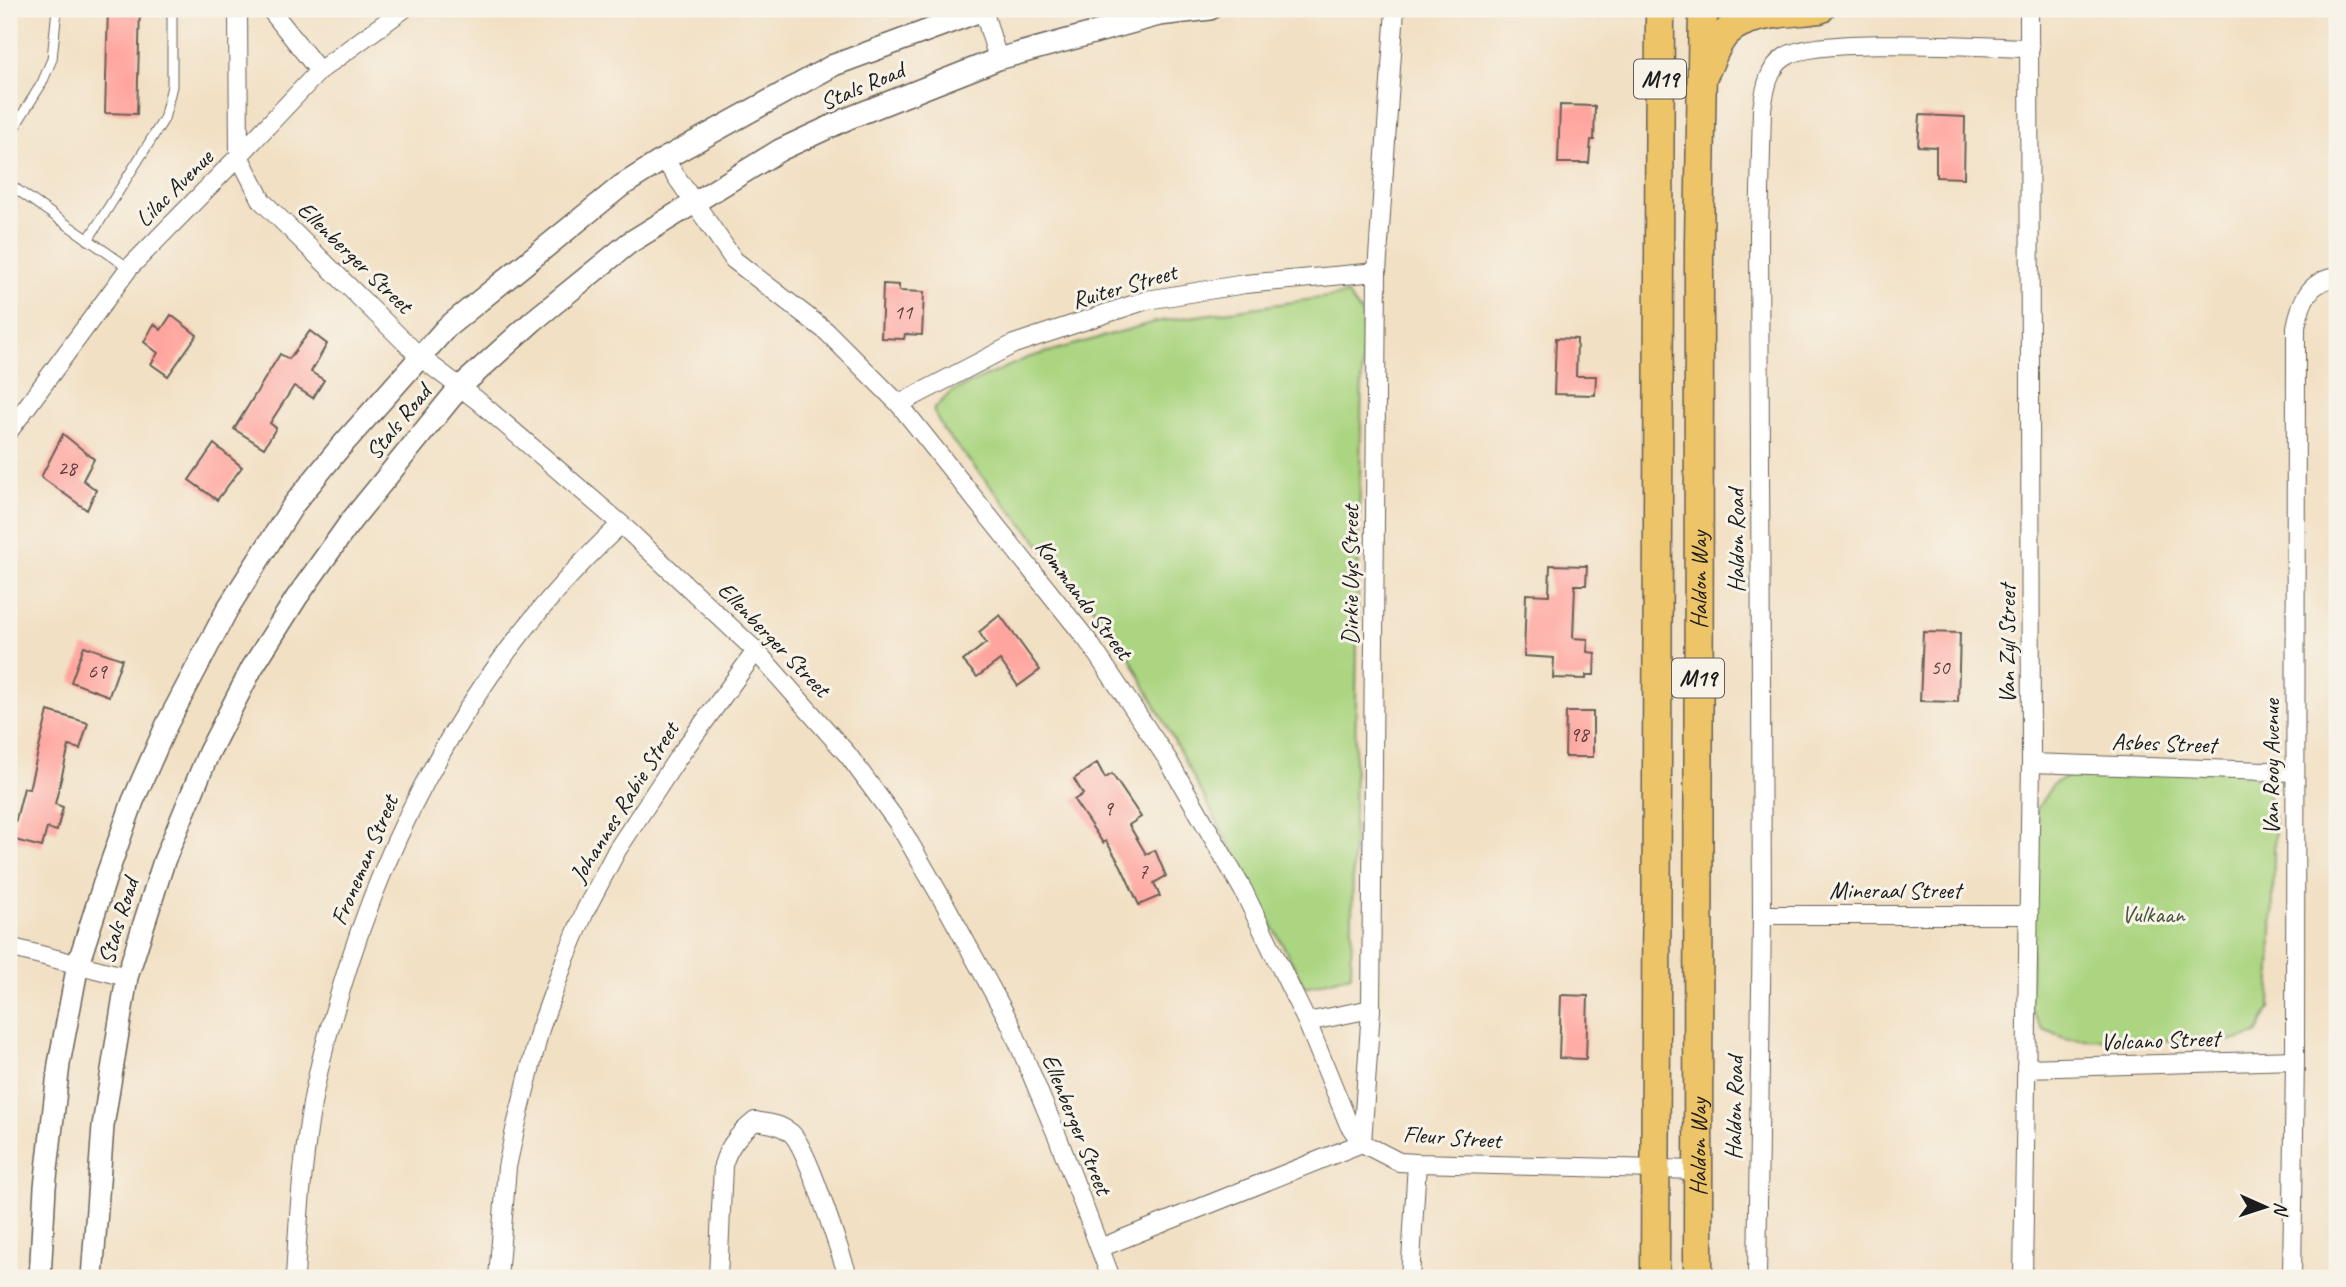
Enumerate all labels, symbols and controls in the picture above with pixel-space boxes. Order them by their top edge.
street label: Stals Road [815,54,912,117]
road number: M19 [1634,60,1686,99]
street label: Lilac Avenue [129,141,221,233]
street label: Ellenberger Street [291,195,420,321]
street label: Ruiter Street [1068,256,1182,315]
house number: 11 [894,299,914,325]
street label: Stals Road [359,375,440,466]
house number: 28 [58,455,79,481]
street label: Haldon Road [1721,486,1751,593]
street label: Dirkie Uys Street [1335,503,1365,645]
street label: Haldon Way [1684,529,1714,629]
street label: Kommando Street [1029,533,1140,667]
street label: Ellenberger Street [712,575,838,704]
street label: Van Zyl Street [1992,581,2022,704]
house number: 50 [1931,654,1951,680]
house number: 69 [88,658,108,684]
road number: M19 [1672,658,1724,698]
street label: Van Rooy Avenue [2256,697,2286,835]
street label: Johannes Rabie Street [562,715,686,888]
house number: 98 [1570,721,1591,747]
street label: Asbes Street [2111,726,2220,760]
street label: Froneman Street [323,789,406,929]
house number: 9 [1103,795,1114,821]
house number: 7 [1138,858,1149,884]
street label: Stals Road [91,871,146,968]
street label: Mineraal Street [1829,875,1964,905]
park label: Vulkaan [2121,899,2186,929]
street label: Volcano Street [2100,1023,2223,1057]
street label: Ellenberger Street [1035,1049,1120,1201]
street label: Haldon Road [1718,1052,1750,1160]
street label: Haldon Way [1683,1096,1713,1196]
street label: Fleur Street [1402,1119,1504,1156]
north arrow [2230,1172,2300,1242]
text: N [2269,1201,2293,1218]

